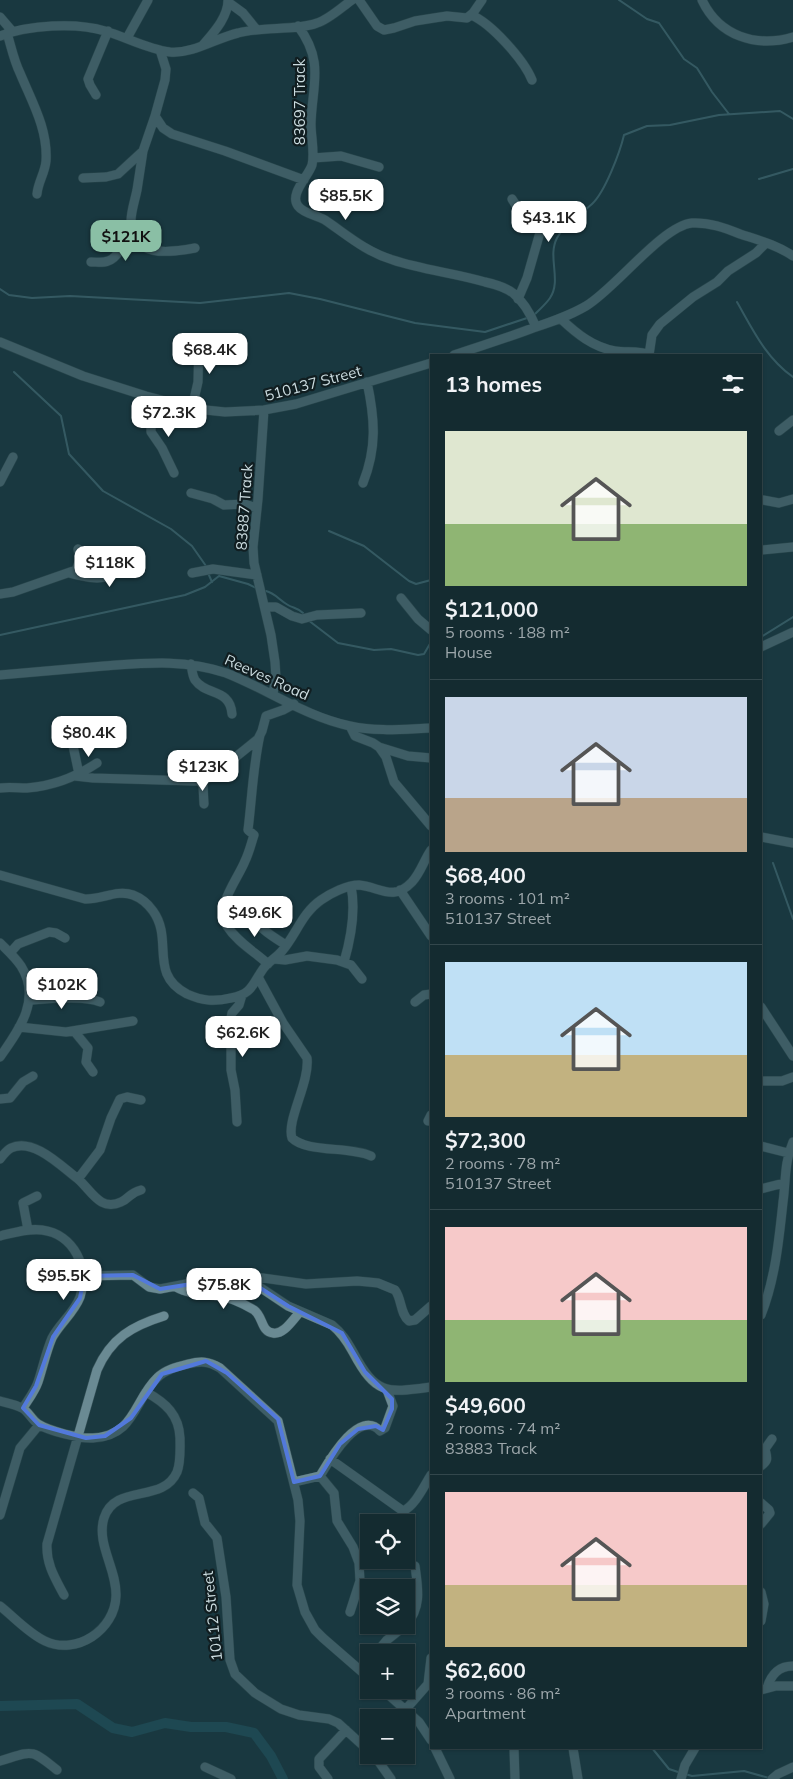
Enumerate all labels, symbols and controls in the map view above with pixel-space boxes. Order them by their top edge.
street label: 83697 Track [290,59,309,145]
pin: $85.5K [305,178,387,221]
text: $85.5K [319,185,373,205]
pin: $43.1K [508,200,590,243]
text: $43.1K [522,207,576,227]
pin: $121K [91,220,161,262]
text: $121K [101,226,151,246]
pin: $68.4K [169,332,251,375]
text: $68.4K [183,339,237,359]
street label: 510137 Street [263,361,363,405]
icon: filters [719,370,747,398]
text: 13 homes [445,371,542,397]
pin: $72.3K [128,396,210,438]
text: $72.3K [142,402,196,422]
street label: 83887 Track [232,463,257,551]
icon: home [551,464,641,554]
pin: $118K [75,546,145,588]
text: $118K [85,552,135,572]
text: $121,000 [445,596,538,622]
text: 5 rooms · 188 m² [445,622,570,642]
text: House [445,642,492,662]
street label: Reeves Road [222,650,312,704]
pin: $80.4K [48,716,130,758]
text: $80.4K [62,722,116,742]
icon: home [551,729,641,819]
pin: $123K [168,750,238,792]
text: $123K [178,756,228,776]
text: $68,400 [445,862,526,888]
text: 3 rooms · 101 m² [445,888,570,908]
pin: $49.6K [214,896,296,938]
text: $49.6K [228,902,282,922]
text: 510137 Street [445,908,551,928]
pin: $102K [27,968,97,1010]
text: $102K [37,974,87,994]
icon: home [551,994,641,1084]
pin: $62.6K [202,1016,284,1058]
text: $62.6K [216,1022,270,1042]
text: $72,300 [445,1127,526,1153]
text: 2 rooms · 78 m² [445,1153,560,1173]
text: 510137 Street [445,1173,551,1193]
pin: $95.5K [23,1258,105,1301]
icon: home [551,1259,641,1349]
text: $95.5K [37,1265,91,1285]
pin: $75.8K [183,1268,265,1310]
text: $75.8K [197,1274,251,1294]
text: $49,600 [445,1392,526,1418]
text: 2 rooms · 74 m² [445,1418,560,1438]
text: 83883 Track [445,1438,537,1458]
map controls [360,1514,415,1764]
button: locate [360,1514,415,1569]
icon: home [551,1524,641,1614]
street label: 10112 Street [198,1570,226,1662]
button: layers [360,1579,415,1634]
button: + [360,1644,415,1699]
text: $62,600 [445,1657,526,1683]
text: 3 rooms · 86 m² [445,1683,560,1703]
text: Apartment [445,1703,526,1723]
button: − [360,1709,415,1764]

